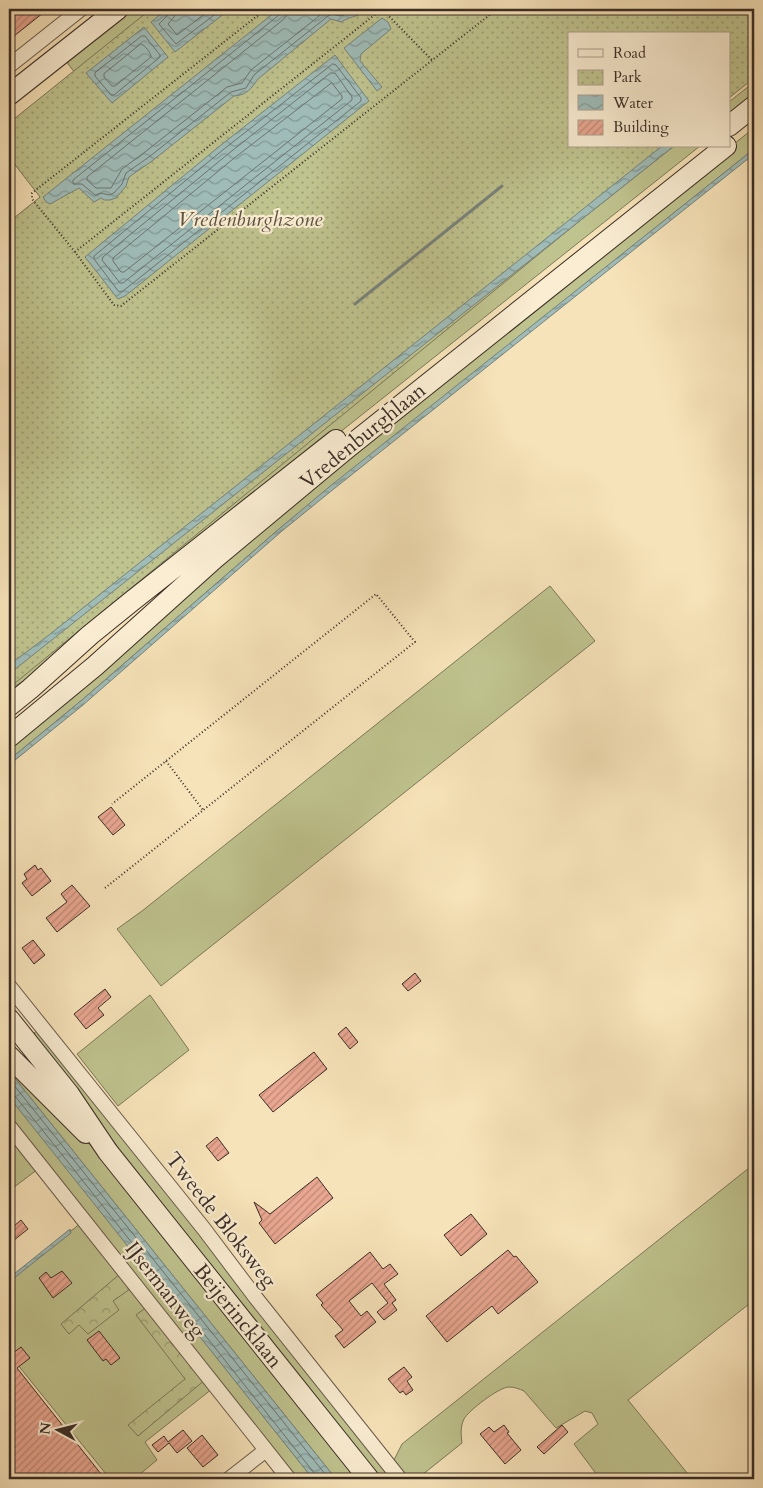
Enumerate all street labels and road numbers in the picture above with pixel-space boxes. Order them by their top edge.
street label: Vredenburghlaan [294,376,432,496]
street label: Tweede Bloksweg [159,1146,283,1294]
street label: IJsermanweg [118,1236,212,1345]
street label: Beijerincklaan [187,1258,289,1374]

